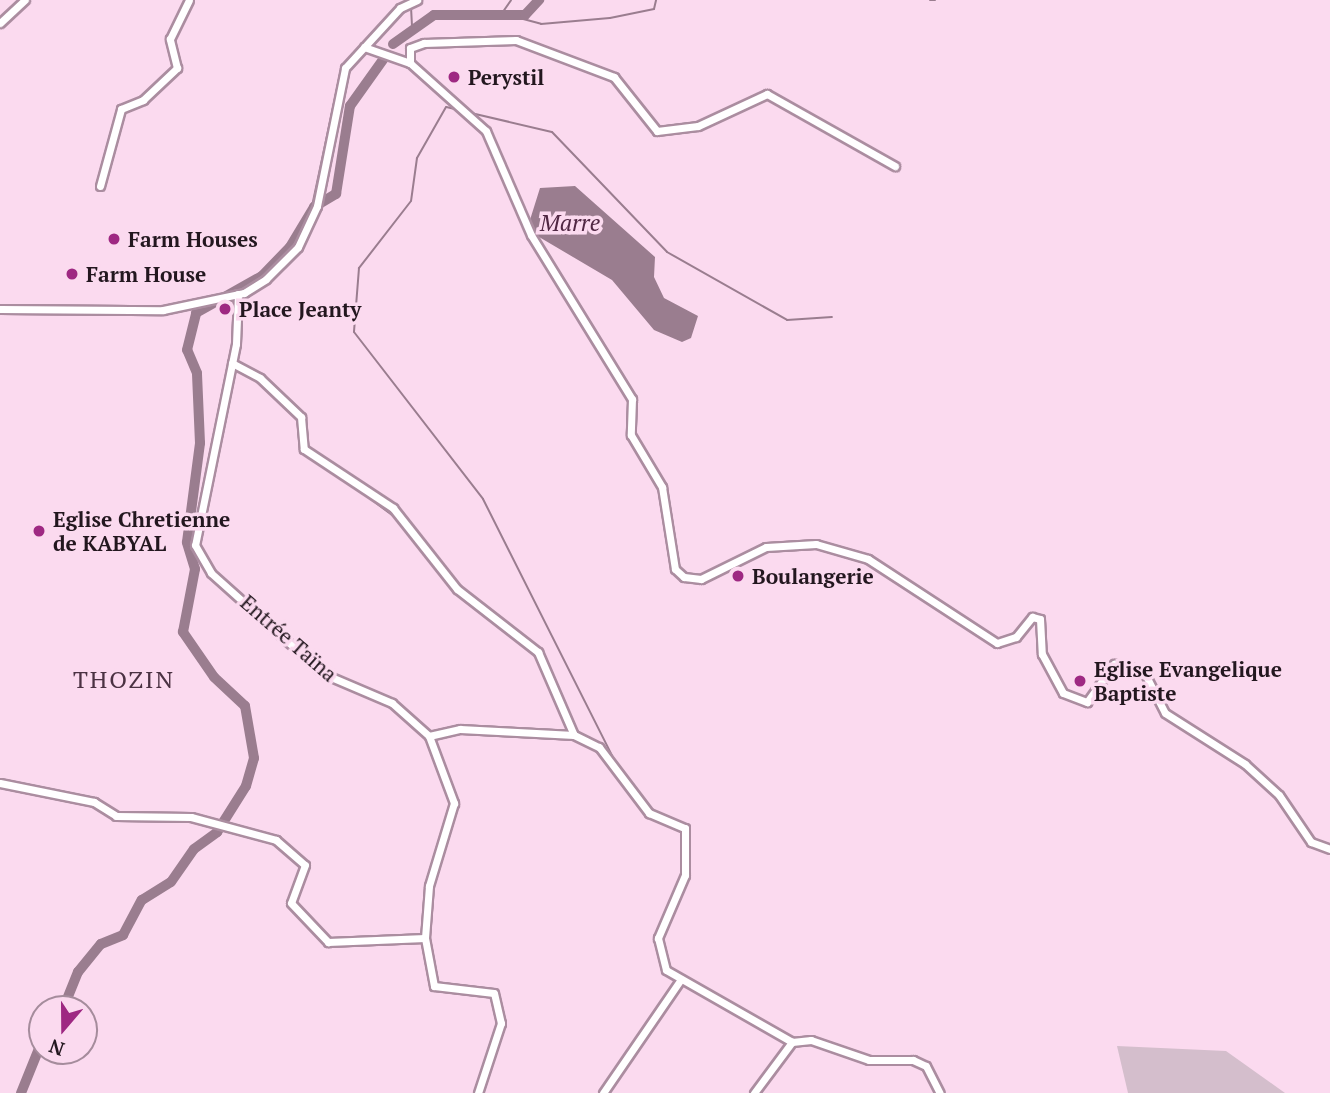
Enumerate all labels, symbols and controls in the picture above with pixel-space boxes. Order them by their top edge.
place label: Perystil [468,64,544,90]
marker: Perystil [446,69,462,85]
water label: Marre [540,209,600,237]
place label: Farm Houses [128,226,258,252]
marker: Farm Houses [106,231,122,247]
place label: Farm House [86,261,206,287]
marker: Farm House [64,266,80,282]
place label: Place Jeanty [239,296,361,322]
marker: Place Jeanty [217,301,233,317]
place label: Eglise Chretienne de KABYAL [53,506,230,556]
marker: Eglise Chretienne de KABYAL [31,523,47,539]
place label: Boulangerie [752,563,874,589]
marker: Boulangerie [730,568,746,584]
street label: Entrée Taïna [236,589,342,687]
place label: Eglise Evangelique Baptiste [1094,656,1282,706]
district label: THOZIN [74,666,174,694]
marker: Eglise Evangelique Baptiste [1072,673,1088,689]
north arrow [28,995,98,1065]
text: N [45,1034,67,1063]

